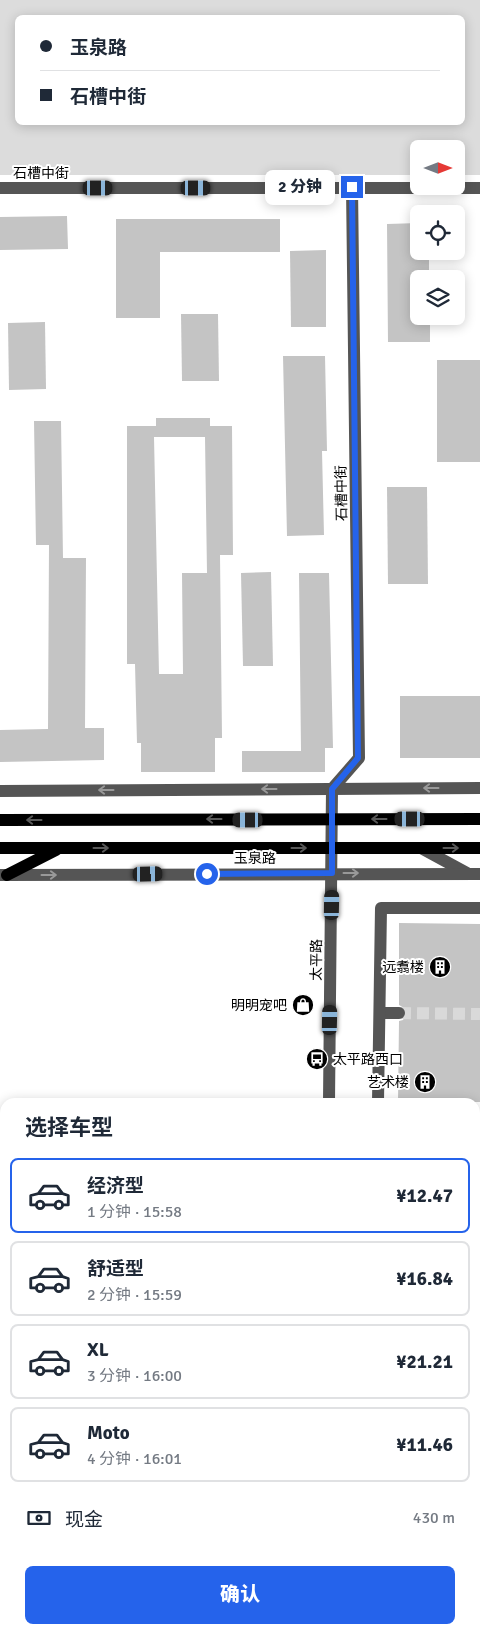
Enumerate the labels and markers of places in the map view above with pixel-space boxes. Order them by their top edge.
building icon: 远翥楼 [428,955,452,979]
place label: 远翥楼 [382,959,424,976]
shop icon: 明明宠吧 [291,993,315,1017]
place label: 明明宠吧 [231,997,287,1014]
bus stop icon: 太平路西口 [305,1047,329,1071]
place label: 太平路西口 [333,1051,403,1068]
building icon: 艺术楼 [413,1070,437,1094]
place label: 艺术楼 [367,1074,409,1091]

